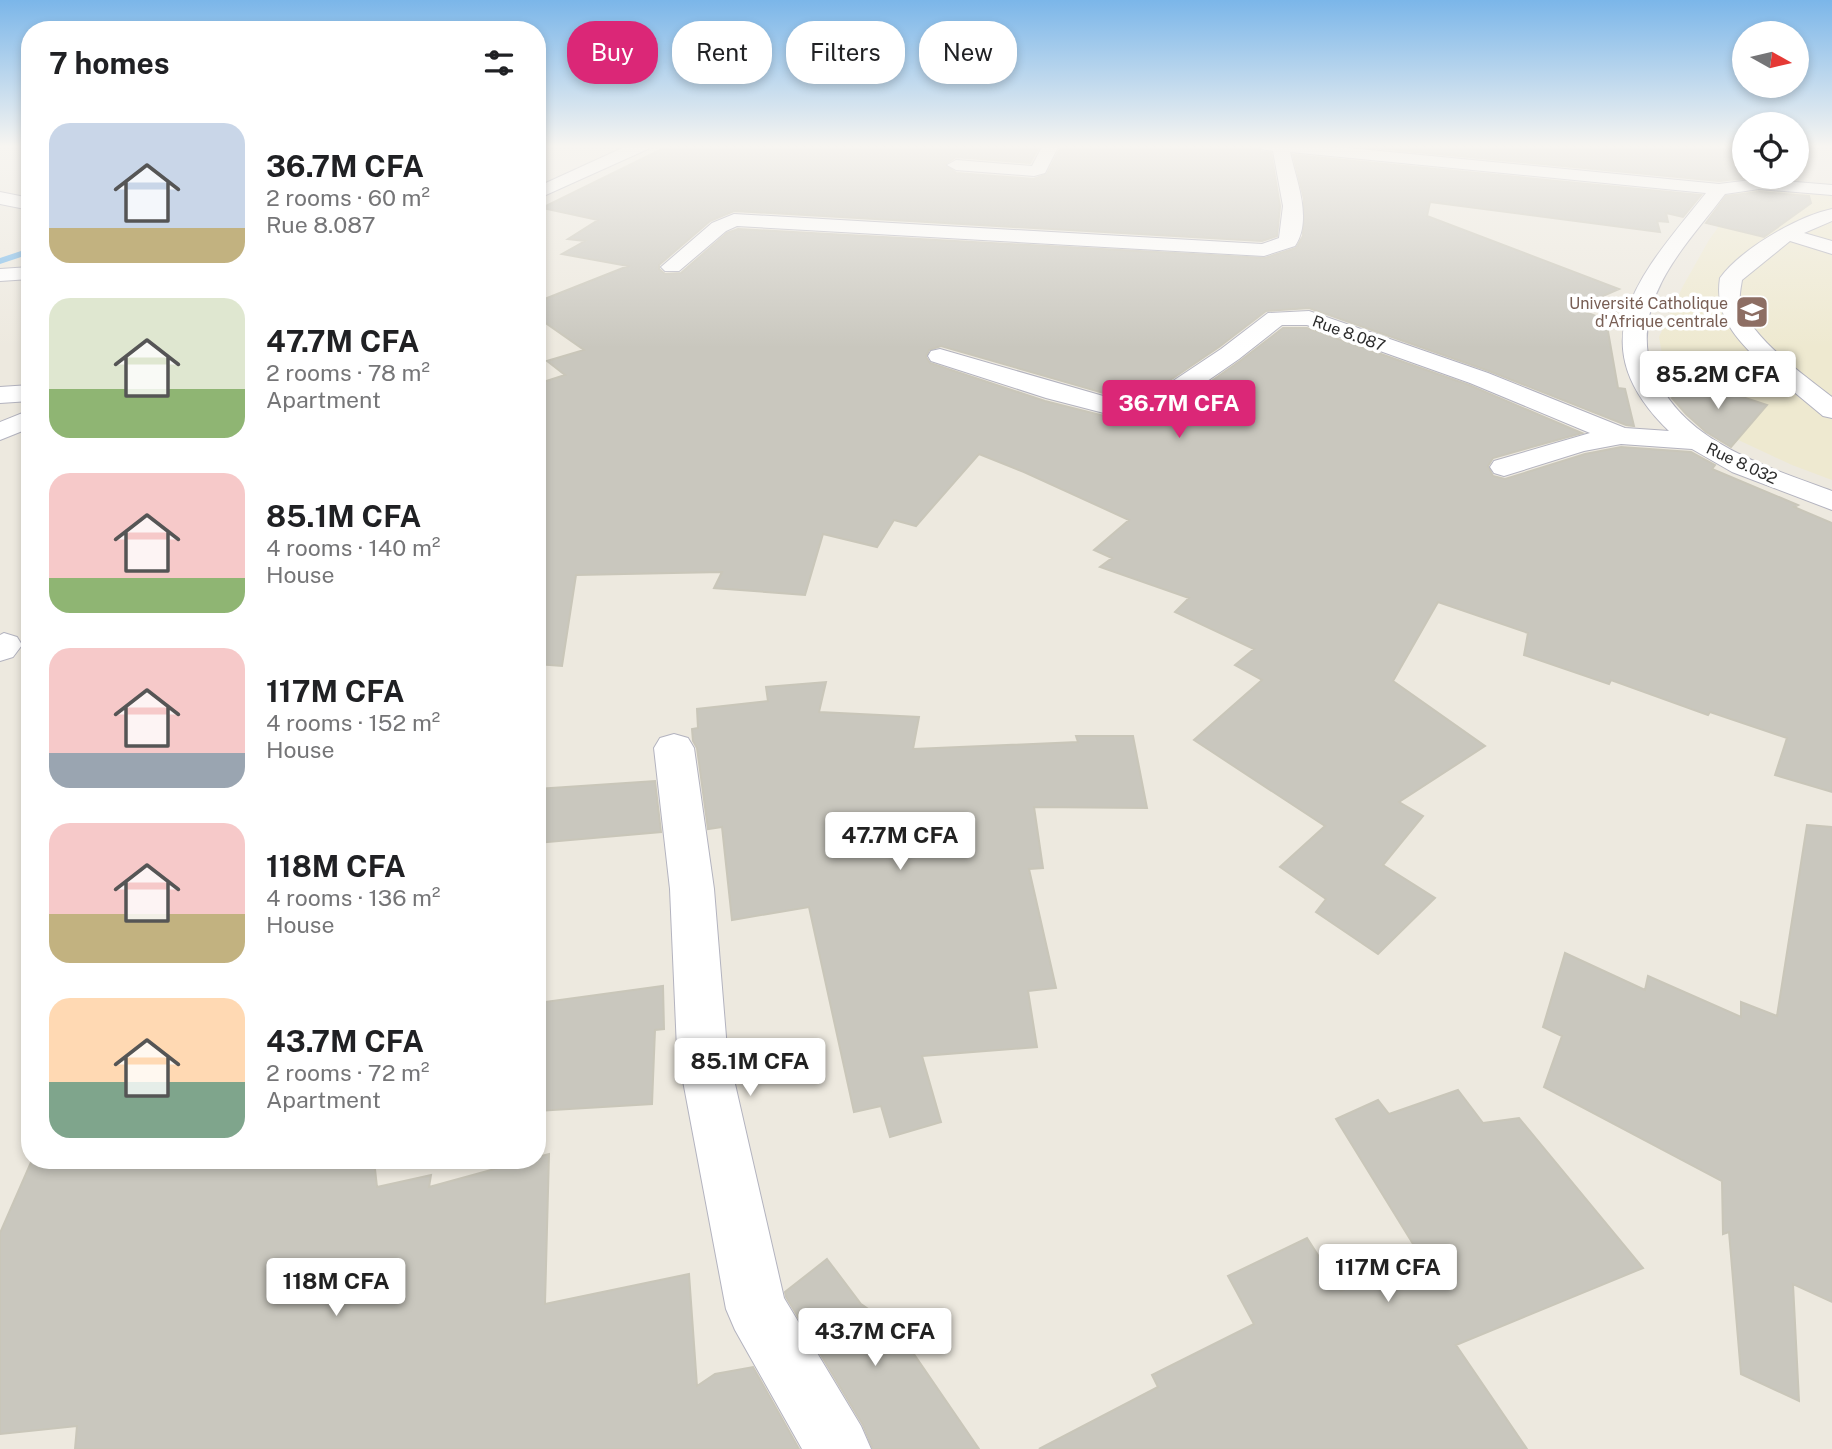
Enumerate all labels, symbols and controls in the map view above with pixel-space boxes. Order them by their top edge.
chip: Buy [567,21,658,84]
chip: Rent [672,21,772,84]
chip: Filters [786,21,905,84]
chip: New [919,21,1017,84]
north arrow [1732,21,1810,98]
map controls [1732,21,1809,189]
icon: filters [480,44,518,82]
text: 7 homes [49,45,170,81]
button: locate [1732,112,1809,189]
text: 36.7M CFA [266,148,424,184]
icon: home [105,151,189,235]
text: 2 rooms · 60 m² [266,184,430,211]
text: Rue 8.087 [266,211,375,238]
school or university icon: Université Catholique d'Afrique centrale [1733,293,1771,331]
place label: Université Catholique d'Afrique centrale [1569,294,1728,331]
street label: Rue 8.087 [1310,312,1388,355]
text: 47.7M CFA [266,323,419,359]
icon: home [105,326,189,410]
pin: 85.2M CFA [1638,352,1798,411]
text: 2 rooms · 78 m² [266,359,430,386]
text: 85.2M CFA [1656,360,1780,387]
pin: 36.7M CFA [1099,380,1259,440]
text: Apartment [266,386,381,413]
text: 36.7M CFA [1118,389,1240,416]
street label: Rue 8.032 [1703,439,1780,488]
text: 85.1M CFA [266,498,421,534]
icon: home [105,501,189,585]
text: 4 rooms · 140 m² [266,534,440,561]
text: House [266,561,334,588]
text: 117M CFA [266,673,404,709]
icon: home [105,676,189,760]
text: 4 rooms · 152 m² [266,709,440,736]
text: House [266,736,334,763]
pin: 47.7M CFA [820,812,980,872]
text: 47.7M CFA [841,821,959,848]
text: 118M CFA [266,848,406,884]
icon: home [105,851,189,935]
text: 4 rooms · 136 m² [266,884,440,911]
text: House [266,911,334,938]
text: 43.7M CFA [266,1023,424,1059]
icon: home [105,1026,189,1110]
pin: 85.1M CFA [670,1038,830,1098]
text: 85.1M CFA [690,1047,810,1074]
text: 2 rooms · 72 m² [266,1059,429,1086]
text: Apartment [266,1086,381,1113]
pin: 117M CFA [1316,1244,1460,1304]
text: 117M CFA [1335,1253,1441,1280]
pin: 118M CFA [264,1258,408,1318]
text: 118M CFA [282,1267,390,1294]
pin: 43.7M CFA [795,1308,955,1368]
text: 43.7M CFA [814,1317,936,1344]

